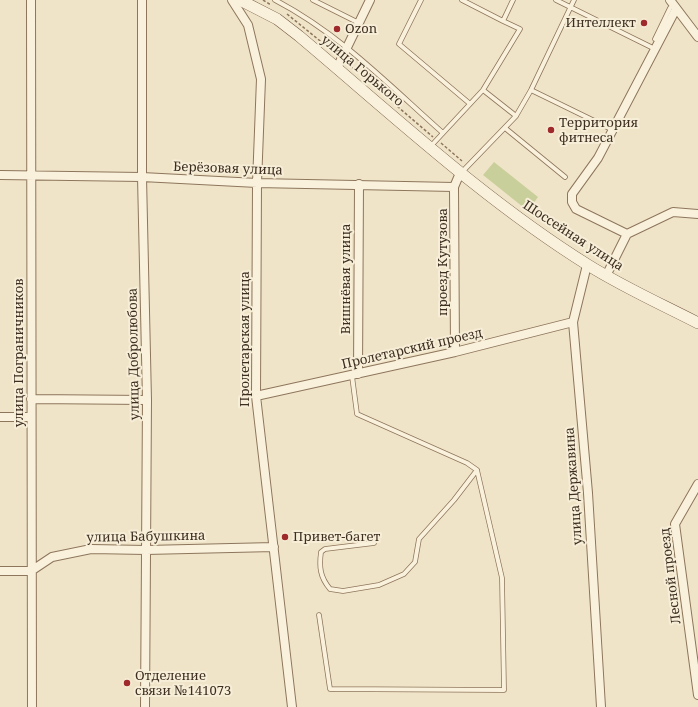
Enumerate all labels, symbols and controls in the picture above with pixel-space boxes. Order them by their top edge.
place label: Интеллект [565,15,636,31]
marker: Интеллект [639,18,649,28]
place label: Ozon [345,21,377,37]
marker: Ozon [332,24,342,34]
street label: улица Горького [318,32,406,110]
place label: Территория фитнеса [559,115,638,146]
marker: Территория фитнеса [546,125,556,135]
street label: Берёзовая улица [173,159,283,179]
street label: Шоссейная улица [520,198,626,274]
street label: проезд Кутузова [435,208,451,316]
street label: Вишнёвая улица [338,224,354,334]
street label: Пролетарская улица [237,271,253,407]
street label: улица Пограничников [11,279,27,427]
street label: улица Добролюбова [125,288,143,420]
street label: Пролетарский проезд [340,325,484,373]
street label: улица Державина [562,426,586,546]
street label: Лесной проезд [657,527,685,625]
street label: улица Бабушкина [86,528,206,546]
place label: Привет-багет [293,529,380,545]
marker: Привет-багет [280,532,290,542]
place label: Отделение связи №141073 [135,668,231,699]
marker: Отделение связи №141073 [122,678,132,688]

